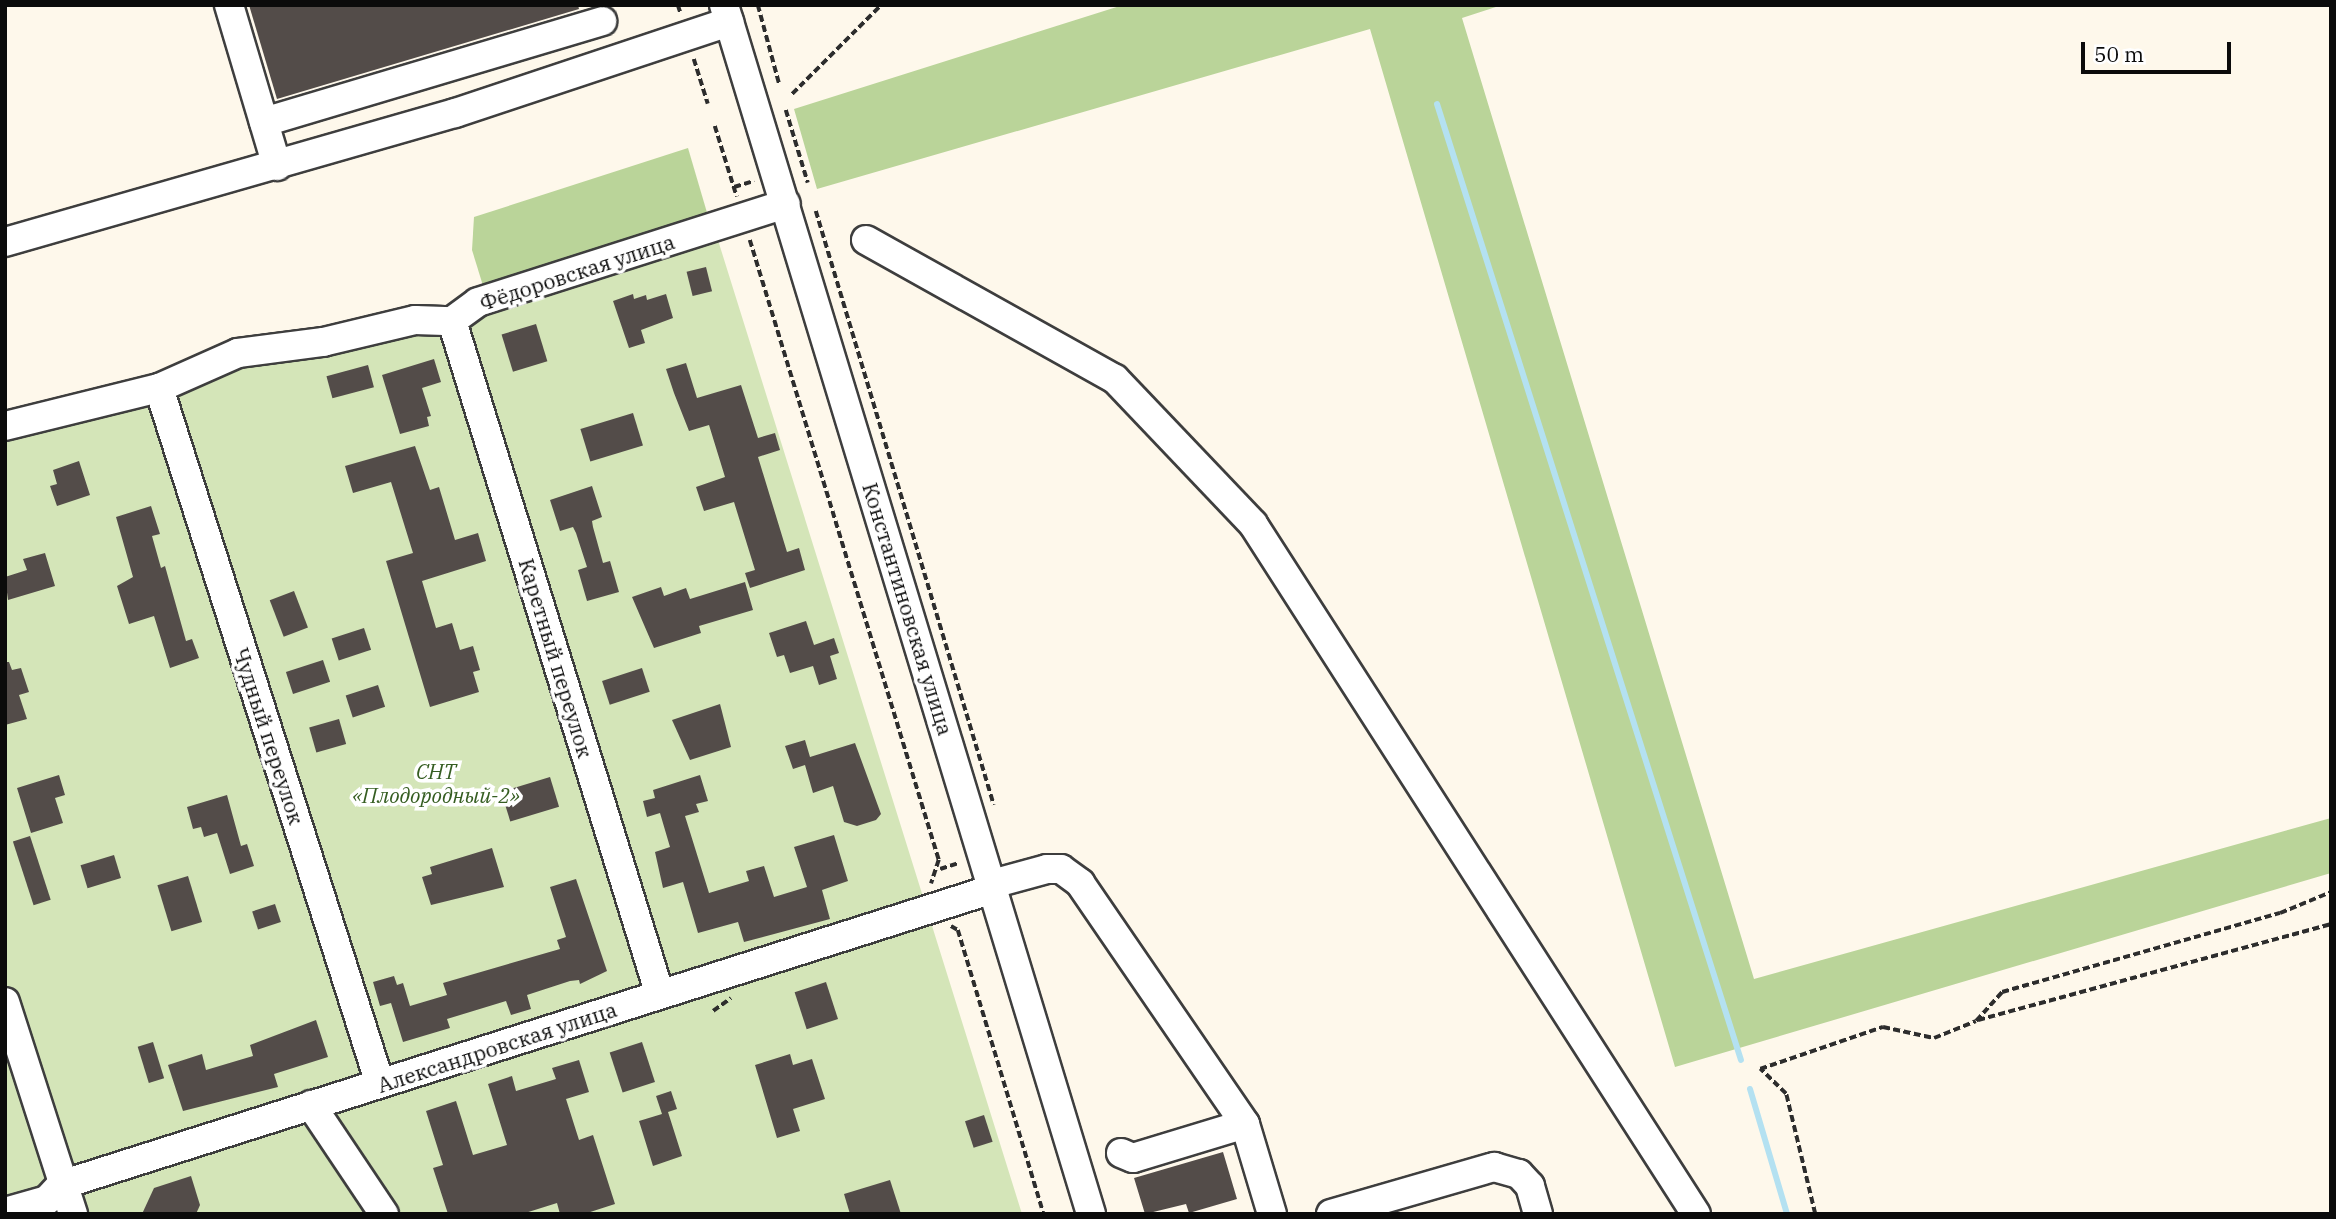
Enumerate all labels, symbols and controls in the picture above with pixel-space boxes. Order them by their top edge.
scale bar [2084,28,2234,72]
text: 50 m [2094,40,2144,68]
street label: Фёдоровская улица [476,229,678,315]
street label: Константиновская улица [858,480,958,738]
street label: Каретный переулок [514,555,598,761]
street label: Чудный переулок [229,645,309,827]
park label: СНТ «Плодородный-2» [352,758,520,808]
street label: Александровская улица [374,996,620,1098]

